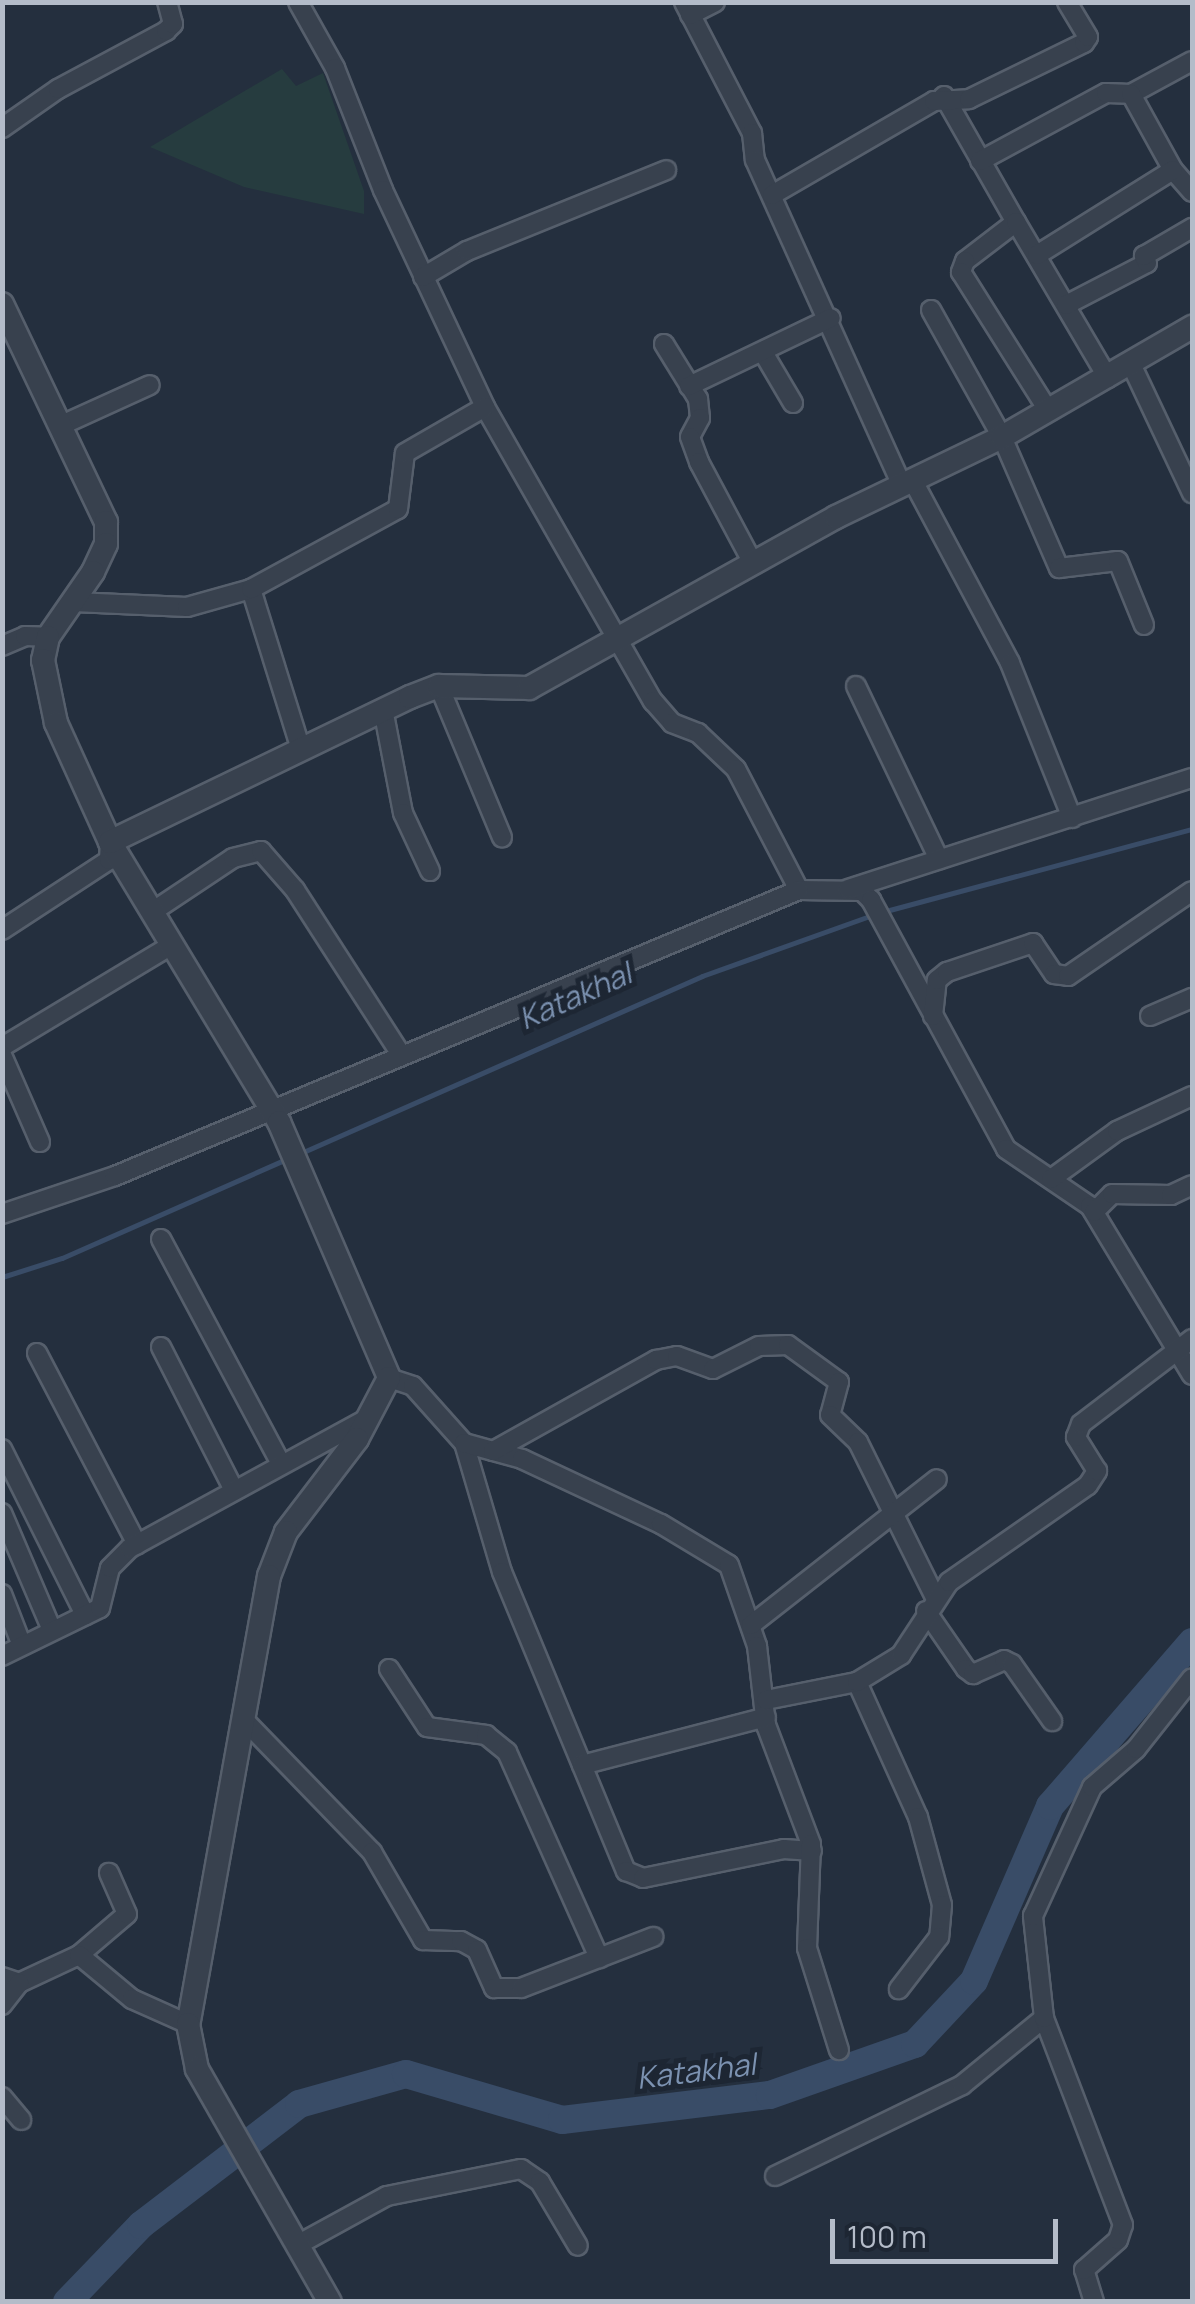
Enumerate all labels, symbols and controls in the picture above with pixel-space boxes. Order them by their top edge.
water label: Katakhal [513,955,637,1037]
water label: Katakhal [634,2046,758,2096]
scale bar [835,2199,1062,2261]
text: 100 m [847,2216,927,2257]

